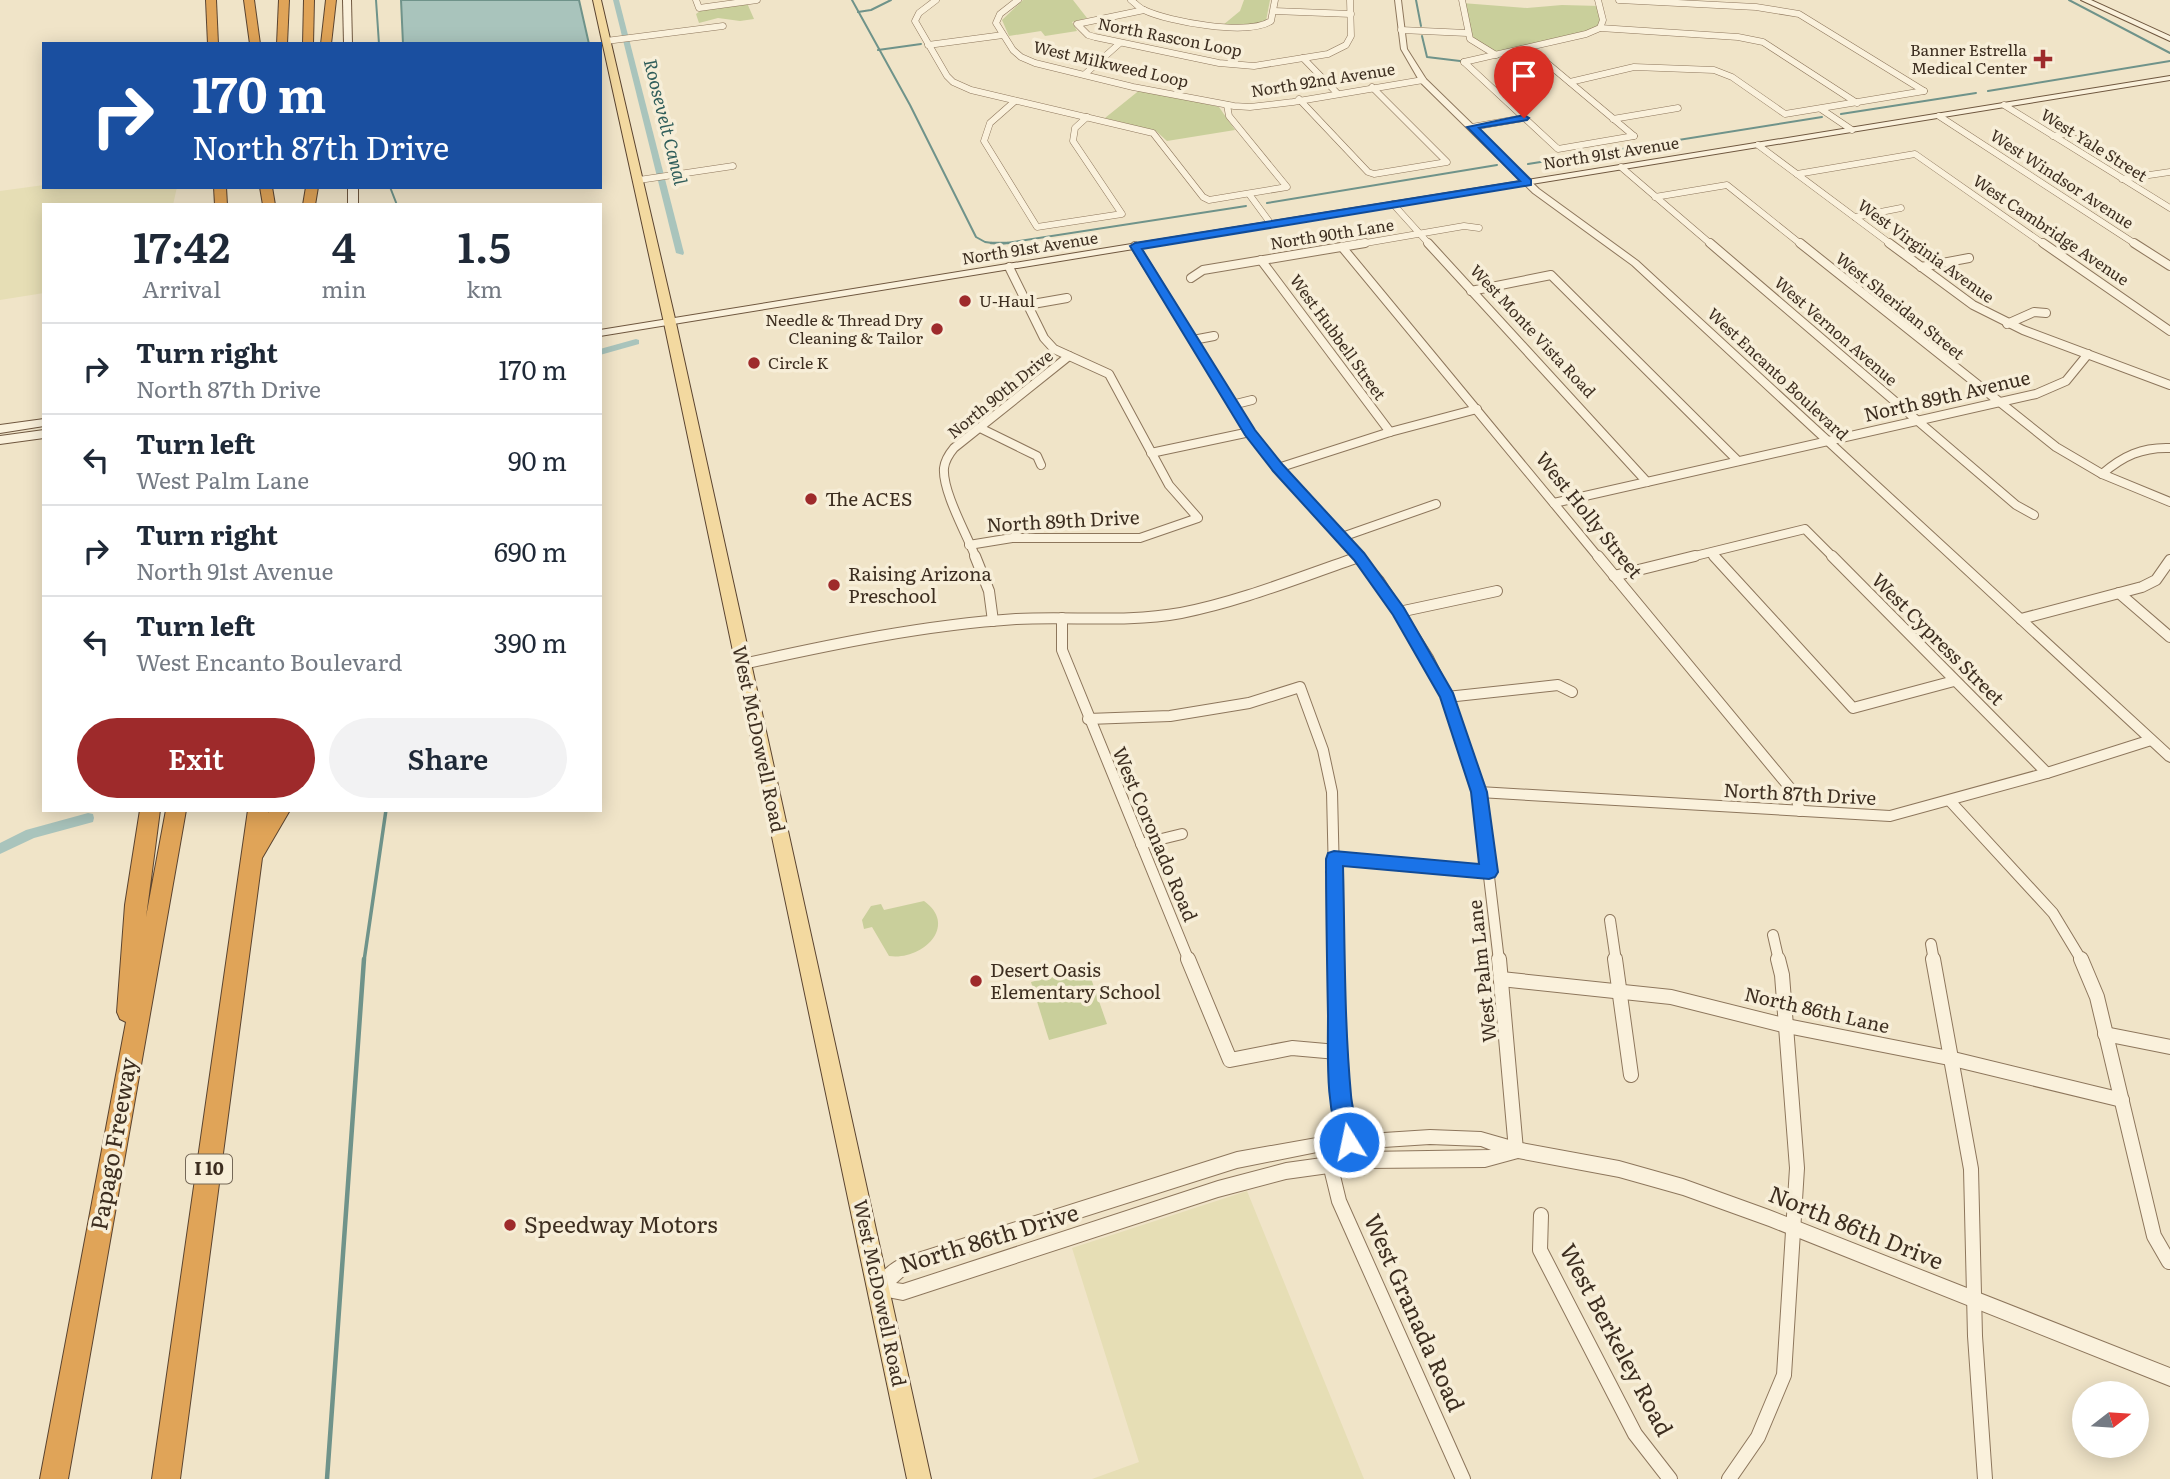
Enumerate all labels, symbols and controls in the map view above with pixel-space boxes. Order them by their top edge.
street label: North Rascon Loop [1096,10,1244,62]
street label: West Milkweed Loop [1031,33,1191,93]
place label: Banner Estrella Medical Center [1910,37,2027,79]
pin [1494,46,1554,118]
marker: Banner Estrella Medical Center [2033,49,2053,69]
text: 170 m [192,55,326,128]
water label: Roosevelt Canal [638,56,695,188]
street label: North 92nd Avenue [1249,56,1397,102]
icon: arrive [1505,57,1543,95]
icon: right [77,70,168,161]
street label: West Yale Street [2037,102,2153,187]
text: North 87th Drive [192,122,449,170]
street label: West Windsor Avenue [1986,123,2139,234]
street label: North 91st Avenue [1541,129,1681,175]
street label: West Cambridge Avenue [1969,168,2134,291]
street label: West Virginia Avenue [1853,192,2000,308]
street label: North 90th Lane [1268,211,1395,255]
text: 17:42 [133,214,230,276]
text: 4 [332,214,356,276]
text: 1.5 [458,214,511,276]
street label: North 91st Avenue [960,224,1100,270]
street label: West Sheridan Street [1831,246,1971,365]
street label: West Monte Vista Road [1465,258,1602,403]
street label: West Hubbell Street [1285,268,1393,405]
street label: West Vernon Avenue [1770,270,1904,391]
text: Arrival [142,271,221,305]
text: min [321,271,366,305]
text: km [466,271,502,305]
place label: U-Haul [979,288,1035,312]
marker: U-Haul [957,293,973,309]
street label: West Encanto Boulevard [1703,301,1855,445]
place label: Needle & Thread Dry Cleaning & Tailor [765,307,924,349]
marker: Needle & Thread Dry Cleaning & Tailor [929,321,945,337]
text: Turn right [136,332,278,371]
street label: North 90th Drive [941,343,1057,443]
text: 170 m [499,349,567,388]
icon: right [77,350,115,388]
place label: Circle K [768,350,829,374]
marker: Circle K [746,355,762,371]
street label: North 89th Avenue [1861,362,2033,428]
text: North 87th Drive [136,371,321,405]
text: Turn left [136,423,255,462]
text: 90 m [508,440,567,479]
icon: left [77,441,115,479]
street label: West Holly Street [1530,445,1650,584]
text: West Palm Lane [136,462,309,496]
place label: The ACES [825,484,912,512]
marker: The ACES [803,491,819,507]
street label: North 89th Drive [986,502,1140,538]
text: Turn right [136,514,278,553]
text: 690 m [494,531,567,570]
icon: right [77,532,115,570]
text: North 91st Avenue [136,553,334,587]
place label: Raising Arizona Preschool [848,559,993,609]
street label: West Cypress Street [1866,566,2012,711]
marker: Raising Arizona Preschool [826,577,842,593]
text: Turn left [136,605,255,644]
text: 390 m [494,622,567,661]
icon: left [77,623,115,661]
street label: West McDowell Road [726,643,794,835]
text: West Encanto Boulevard [136,644,402,678]
button: Exit [77,718,315,798]
button: Share [329,718,567,798]
street label: West Coronado Road [1106,742,1206,926]
street label: North 87th Drive [1723,775,1877,811]
street label: West Palm Lane [1460,898,1502,1044]
place label: Desert Oasis Elementary School [990,955,1161,1005]
marker: Desert Oasis Elementary School [968,973,984,989]
street label: North 86th Lane [1742,979,1893,1039]
street label: Papago Freeway [80,1054,144,1233]
position arrow [1312,1105,1386,1179]
road number: I 10 [186,1154,232,1184]
street label: North 86th Drive [1764,1176,1949,1277]
street label: North 86th Drive [895,1194,1082,1281]
street label: West McDowell Road [847,1197,915,1389]
place label: Speedway Motors [524,1206,718,1240]
street label: West Granada Road [1357,1208,1475,1417]
marker: Speedway Motors [502,1217,518,1233]
street label: West Berkeley Road [1553,1237,1683,1442]
north arrow [2072,1381,2149,1458]
map controls [2072,1381,2149,1458]

